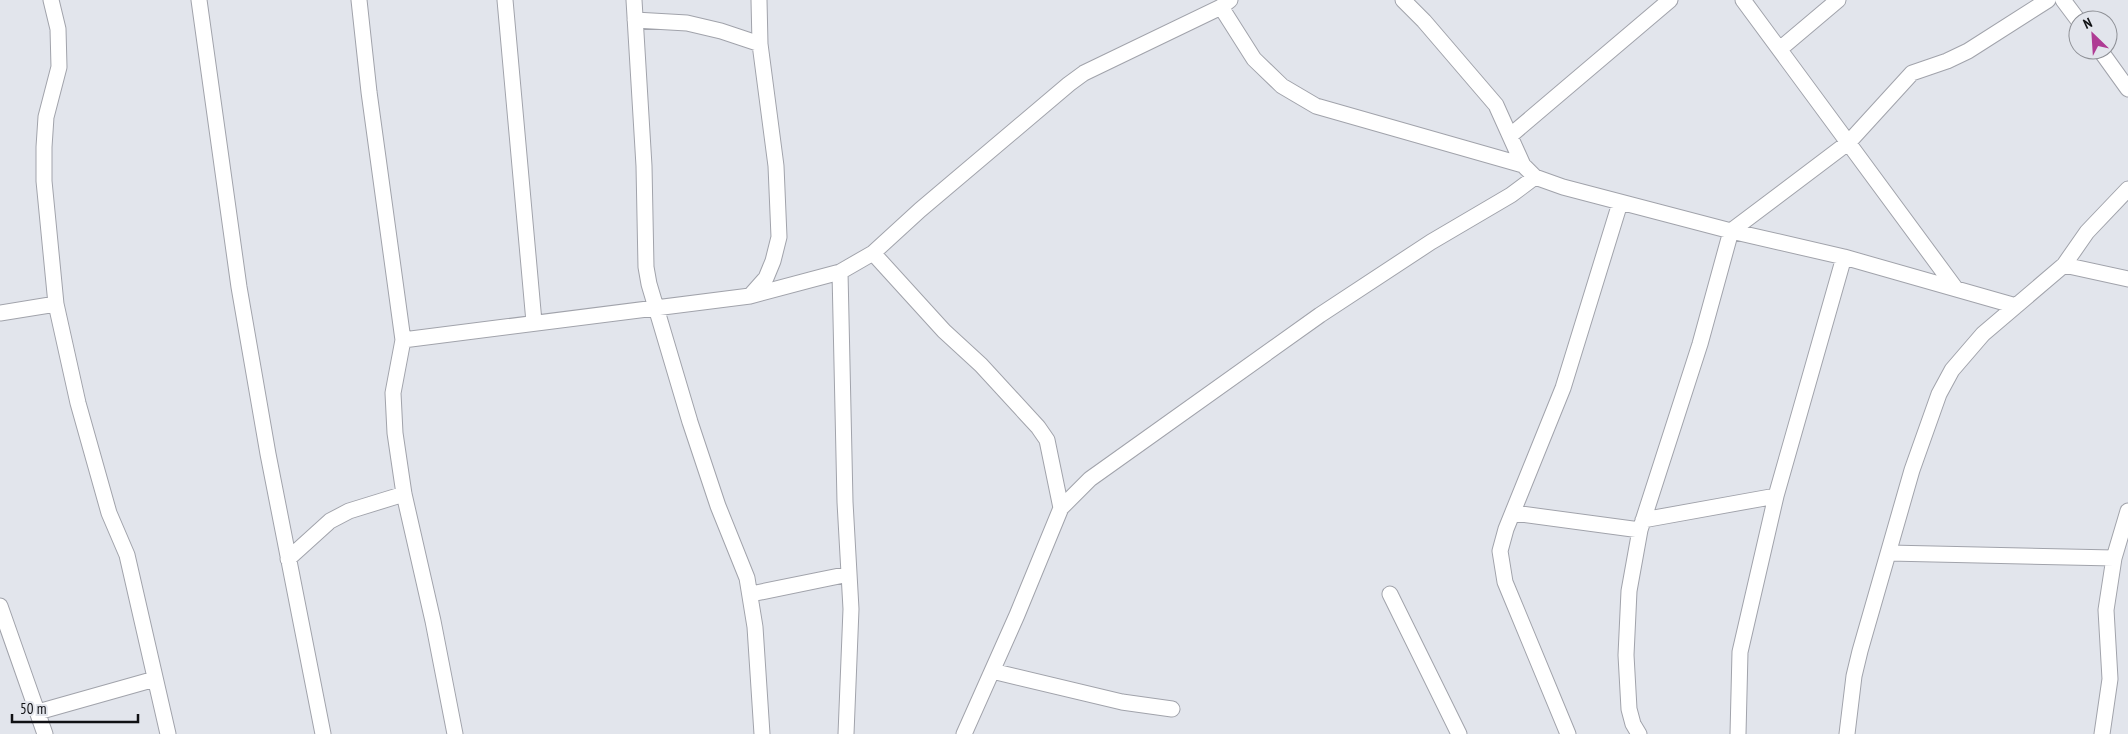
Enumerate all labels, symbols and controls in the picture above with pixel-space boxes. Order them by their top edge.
north arrow [2068,10,2118,60]
text: N [2080,13,2095,33]
scale bar [12,692,139,724]
text: 50 m [20,699,46,718]

